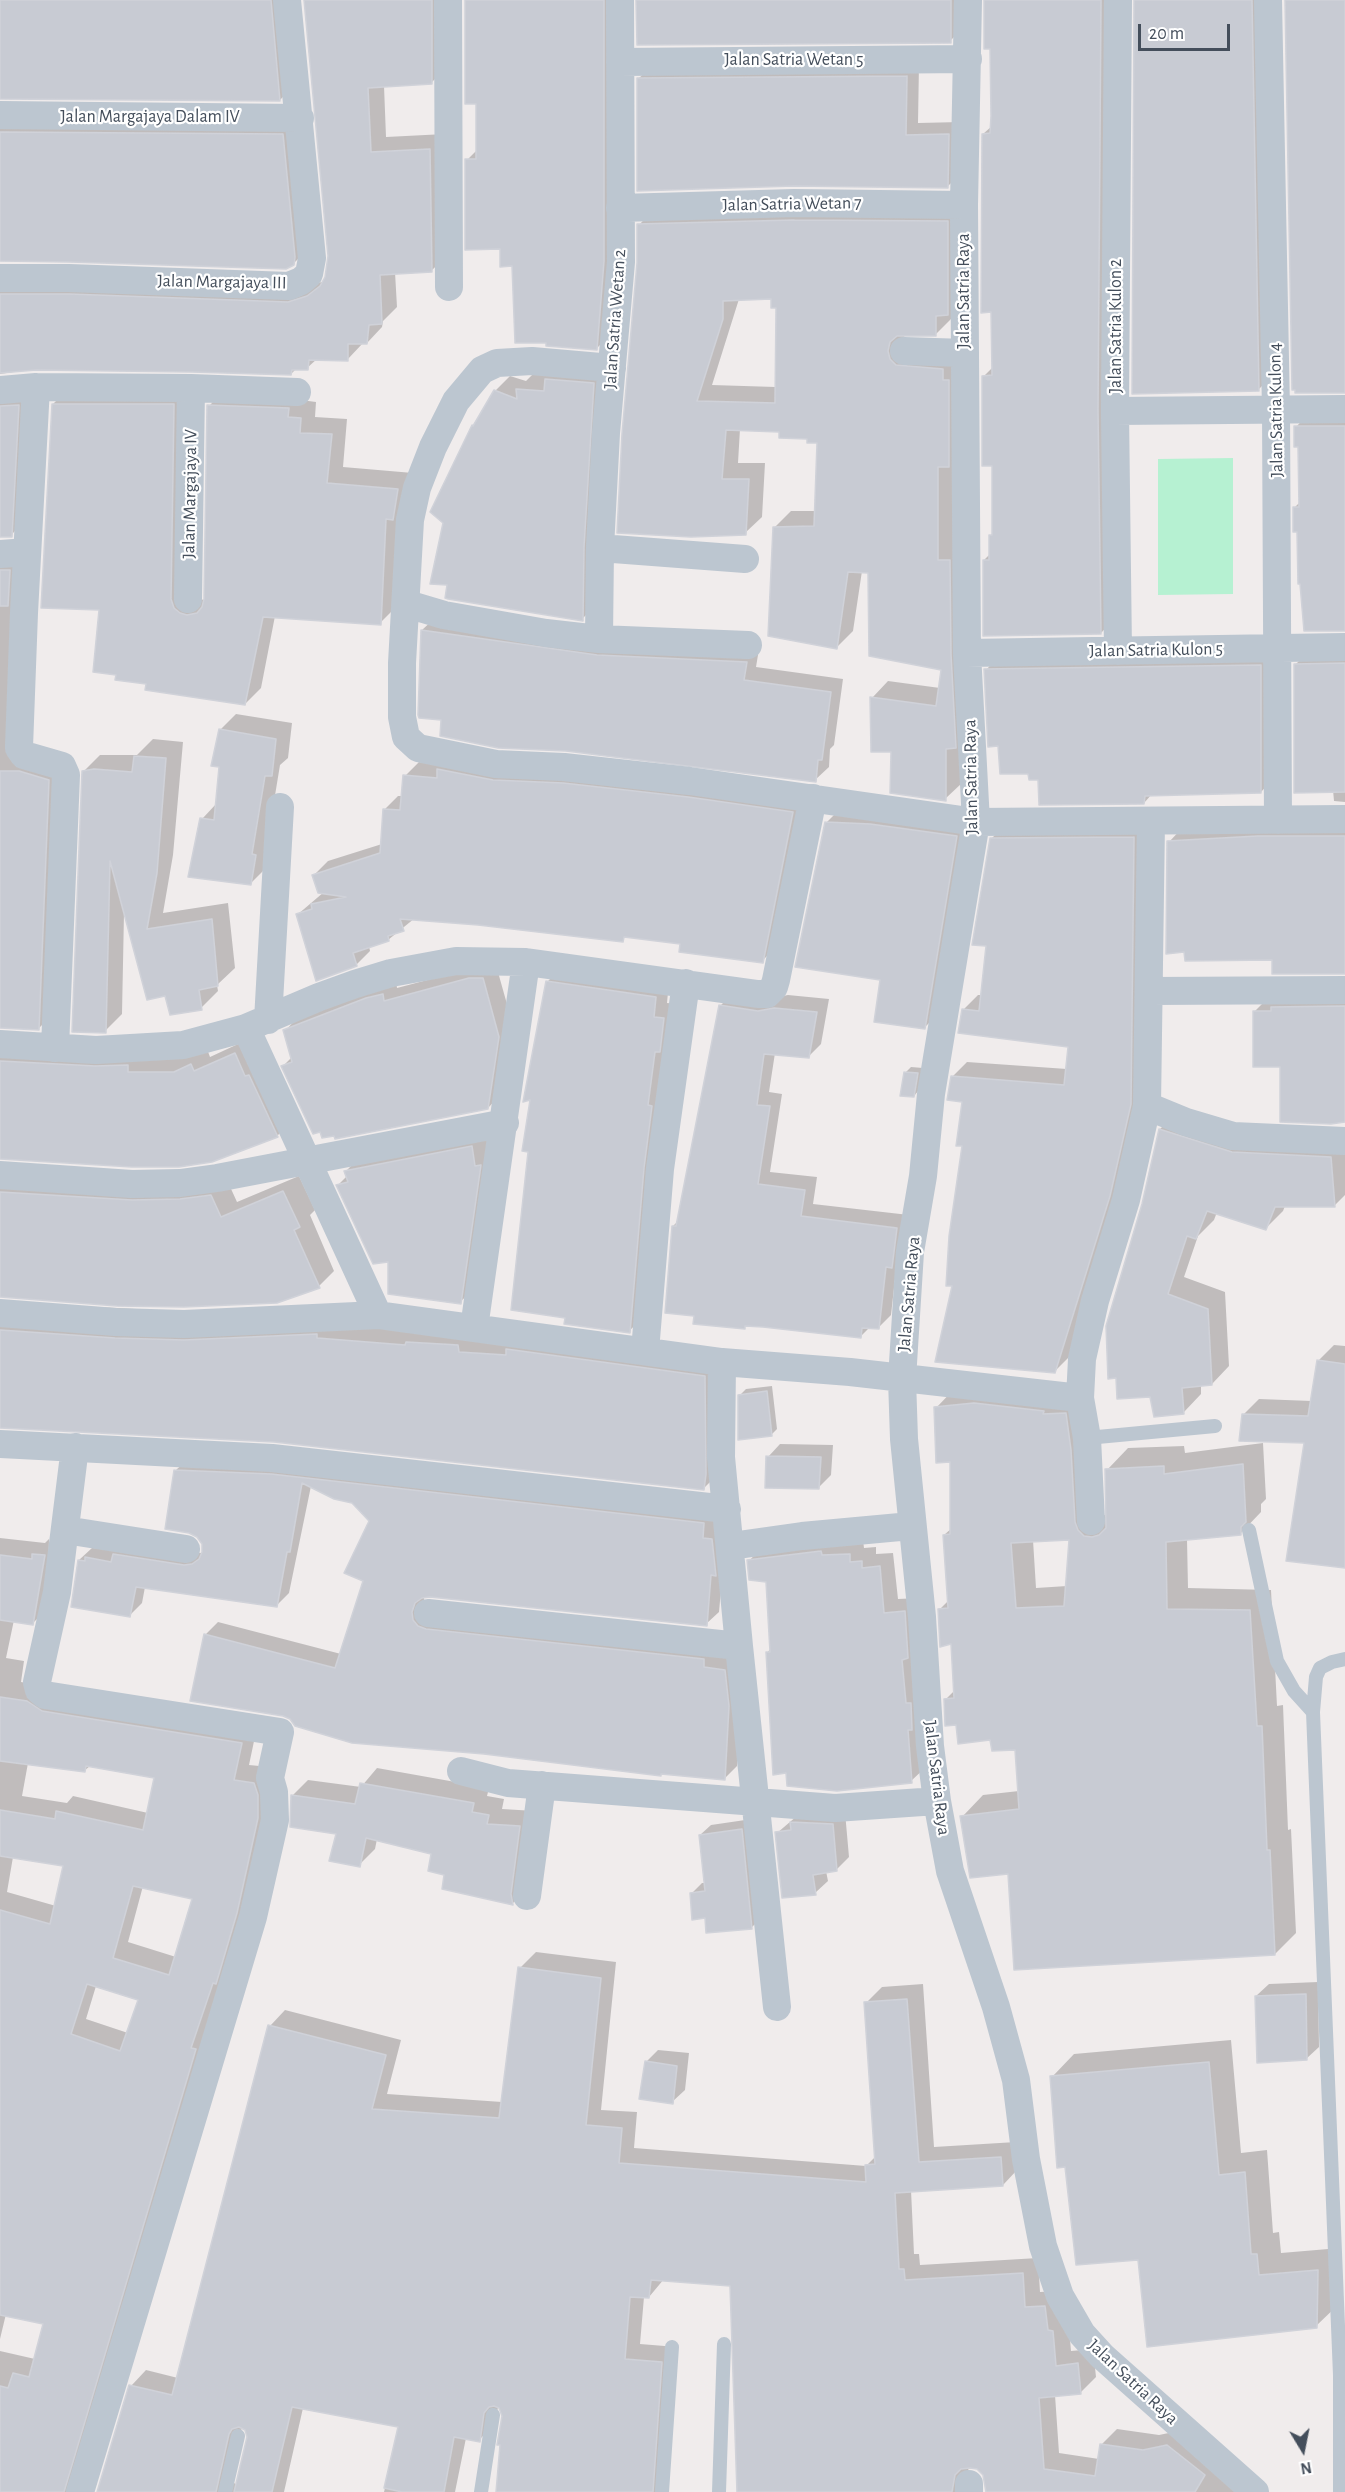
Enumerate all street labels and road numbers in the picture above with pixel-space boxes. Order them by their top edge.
street label: Jalan Satria Wetan 5 [724,49,864,71]
street label: Jalan Margajaya Dalam IV [60,106,240,128]
street label: Jalan Satria Wetan 7 [722,192,862,216]
street label: Jalan Satria Raya [953,233,975,349]
street label: Jalan Satria Wetan 2 [599,248,631,390]
street label: Jalan Satria Kulon 2 [1105,259,1127,393]
street label: Jalan Margajaya III [157,270,287,294]
street label: Jalan Satria Kulon 4 [1264,342,1288,478]
street label: Jalan Margajaya IV [178,429,202,559]
street label: Jalan Satria Kulon 5 [1089,638,1223,662]
street label: Jalan Satria Raya [959,719,983,835]
street label: Jalan Satria Raya [893,1236,925,1352]
street label: Jalan Satria Raya [919,1719,955,1837]
street label: Jalan Satria Raya [1083,2335,1183,2429]

